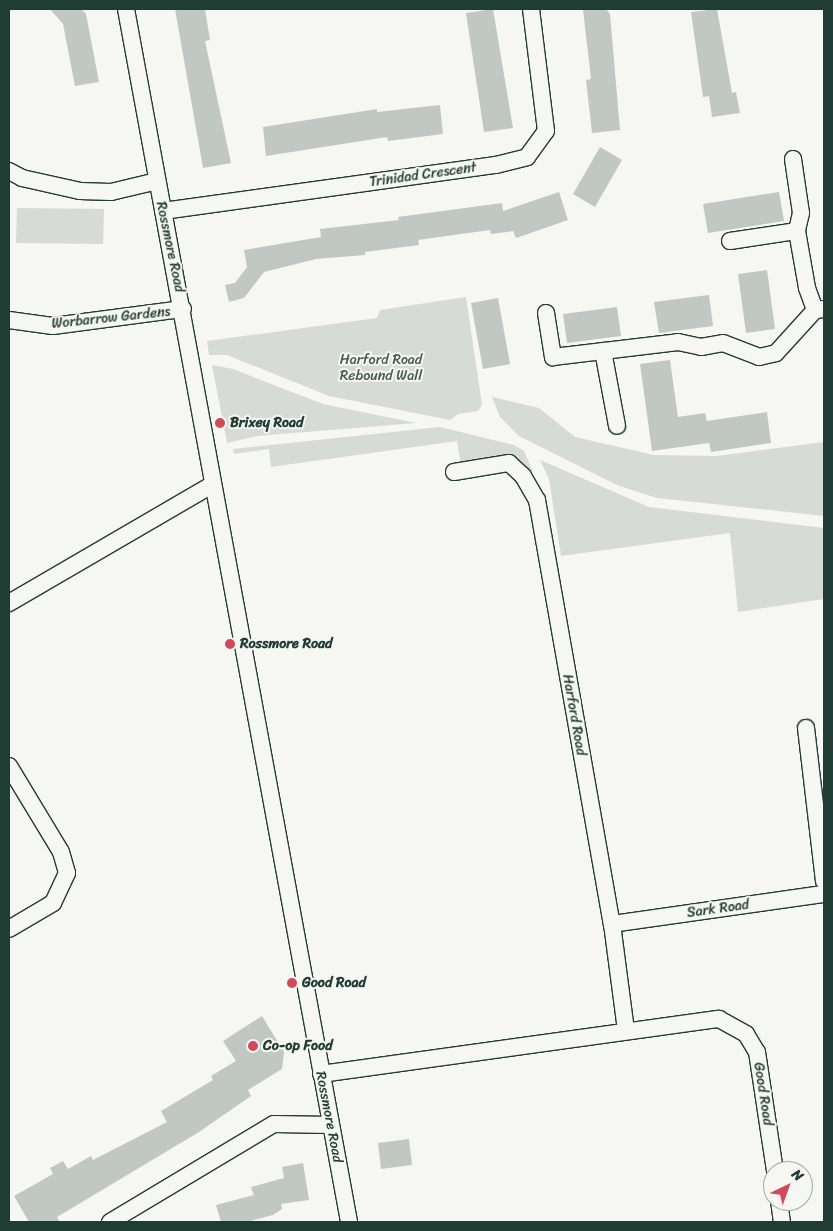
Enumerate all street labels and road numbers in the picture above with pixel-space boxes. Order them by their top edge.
street label: Trinidad Crescent [368,159,478,191]
street label: Rossmore Road [152,200,188,294]
street label: Worbarrow Gardens [50,303,172,333]
street label: Harford Road [559,673,589,757]
street label: Sark Road [686,896,750,922]
street label: Good Road [750,1061,776,1127]
street label: Rossmore Road [312,1070,346,1164]

